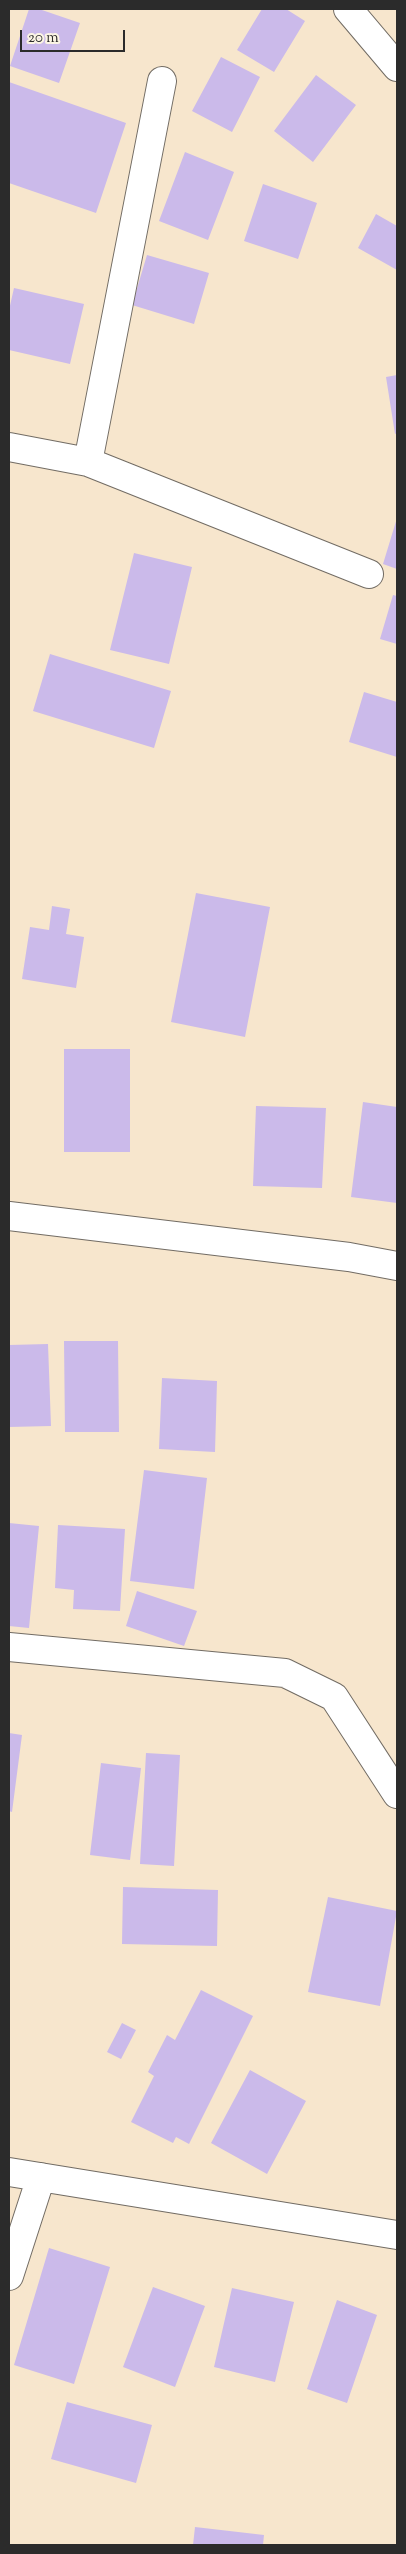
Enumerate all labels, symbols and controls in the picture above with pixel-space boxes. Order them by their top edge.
scale bar [22,20,128,52]
text: 20 m [28,28,59,49]

